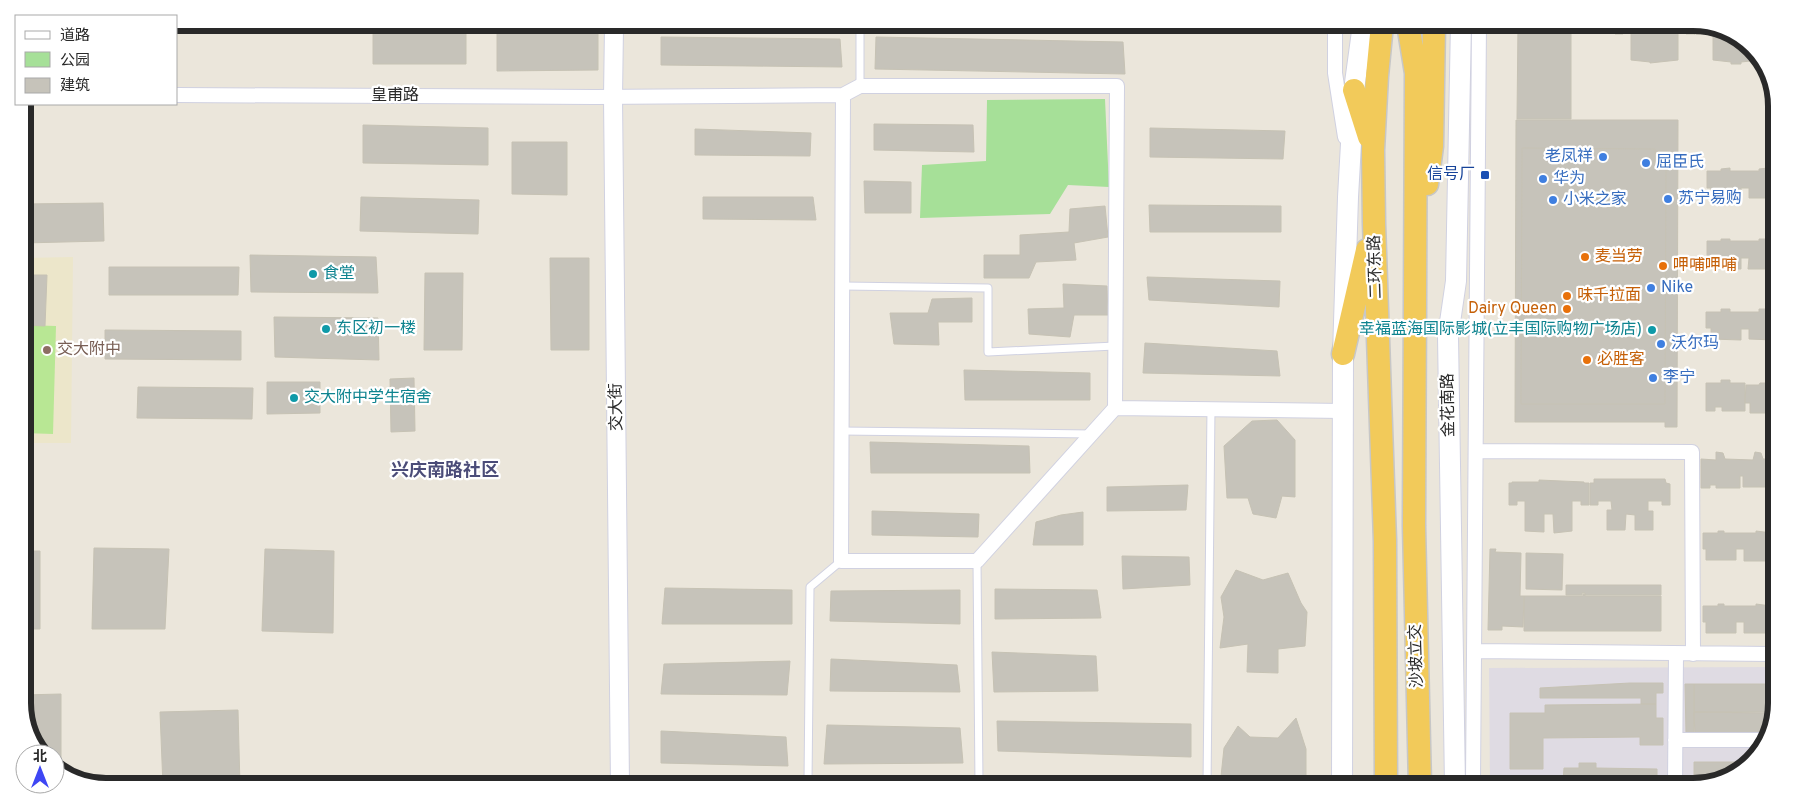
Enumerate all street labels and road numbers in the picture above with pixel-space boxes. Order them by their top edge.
street label: 皇甫路 [371,86,419,106]
street label: 二环东路 [1365,235,1387,299]
street label: 金花南路 [1438,373,1460,437]
street label: 交大街 [607,383,627,431]
street label: 沙坡立交 [1406,624,1428,688]

